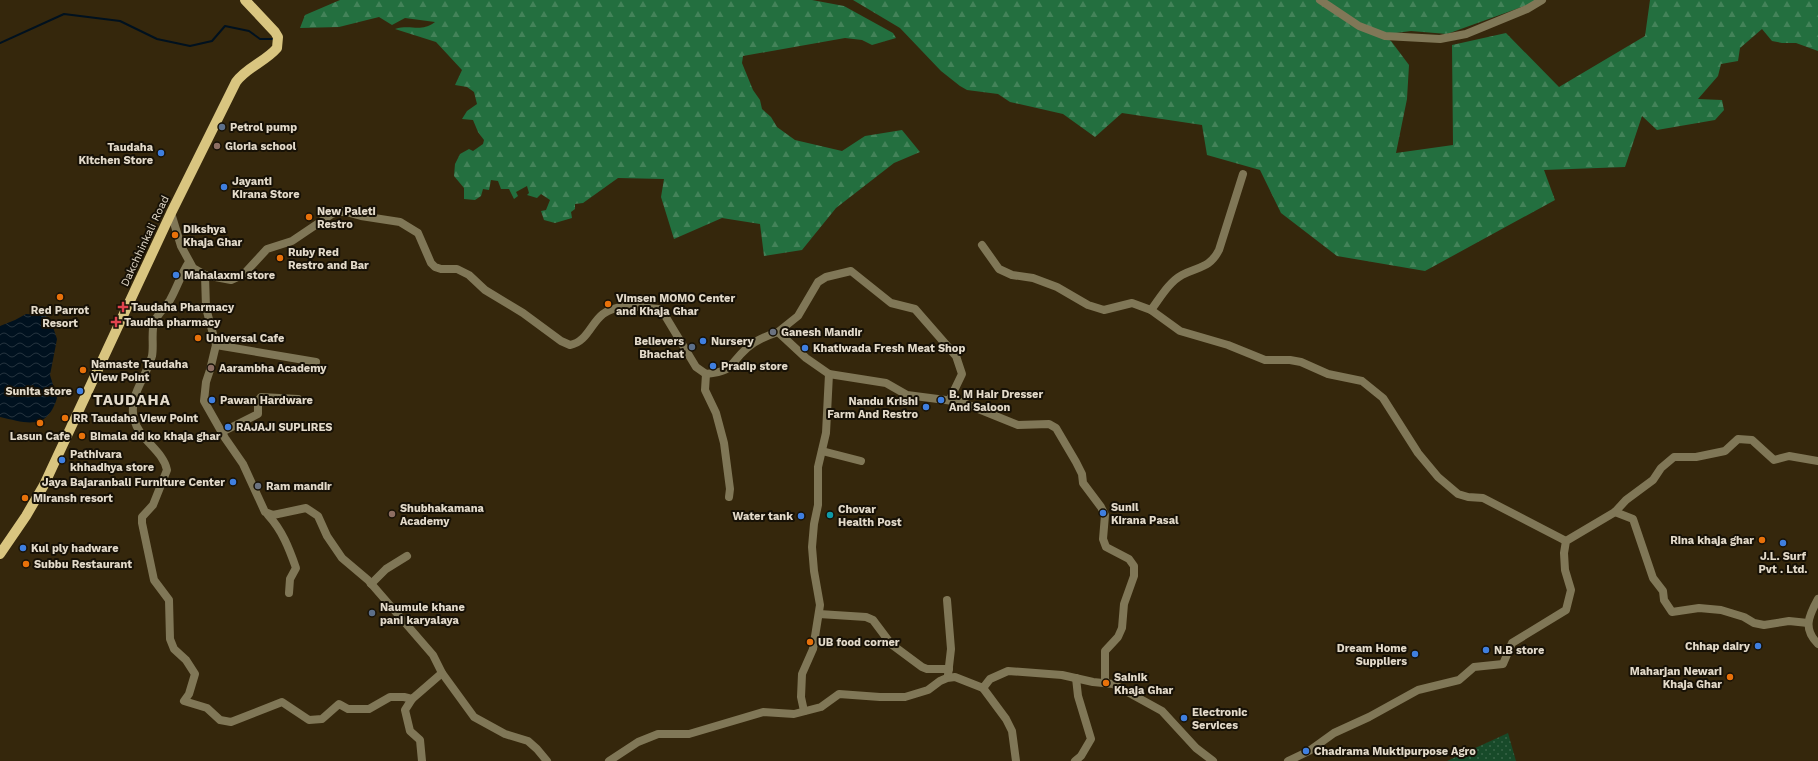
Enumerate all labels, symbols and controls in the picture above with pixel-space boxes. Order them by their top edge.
place label: Petrol pump [230,121,297,134]
marker: Petrol pump [217,122,227,132]
place label: Gloria school [225,140,297,153]
place label: Taudaha Kitchen Store [78,141,154,167]
marker: Gloria school [212,141,222,151]
marker: Taudaha Kitchen Store [156,148,166,158]
place label: Jayanti Kirana Store [232,175,300,201]
marker: Jayanti Kirana Store [219,182,229,192]
street label: Dakchhinkali Road [118,193,172,289]
place label: New Paleti Restro [317,205,376,231]
marker: New Paleti Restro [304,212,314,222]
place label: Dikshya Khaja Ghar [183,223,243,249]
marker: Dikshya Khaja Ghar [170,230,180,240]
place label: Ruby Red Restro and Bar [288,246,369,272]
marker: Ruby Red Restro and Bar [275,253,285,263]
place label: Mahalaxmi store [184,269,275,282]
marker: Mahalaxmi store [171,270,181,280]
marker: Red Parrot Resort [55,292,65,302]
place label: Vimsen MOMO Center and Khaja Ghar [616,292,735,318]
marker: Vimsen MOMO Center and Khaja Ghar [603,299,613,309]
place label: Taudaha Pharmacy [131,301,235,314]
marker: Taudaha Pharmacy [118,302,128,312]
place label: Red Parrot Resort [31,304,89,330]
place label: Taudha pharmacy [124,316,221,329]
marker: Taudha pharmacy [111,317,121,327]
place label: Ganesh Mandir [781,326,863,339]
marker: Ganesh Mandir [768,327,778,337]
place label: Universal Cafe [206,332,284,345]
marker: Universal Cafe [193,333,203,343]
place label: Believers Bhachat [634,335,684,361]
place label: Nursery [711,335,754,348]
marker: Nursery [698,336,708,346]
marker: Believers Bhachat [687,342,697,352]
place label: Khatiwada Fresh Meat Shop [813,342,965,355]
marker: Khatiwada Fresh Meat Shop [800,343,810,353]
place label: Namaste Taudaha View Point [91,358,189,384]
place label: Pradip store [721,360,788,373]
marker: Pradip store [708,361,718,371]
place label: Aarambha Academy [219,362,327,375]
marker: Aarambha Academy [206,363,216,373]
marker: Namaste Taudaha View Point [78,365,88,375]
place label: Sunita store [5,385,72,398]
marker: Sunita store [75,386,85,396]
place label: B. M Hair Dresser And Saloon [949,388,1043,414]
district label: TAUDAHA [93,391,171,409]
place label: Pawan Hardware [220,394,313,407]
marker: Pawan Hardware [207,395,217,405]
place label: Nandu Krishi Farm And Restro [827,395,918,421]
marker: B. M Hair Dresser And Saloon [936,395,946,405]
marker: Nandu Krishi Farm And Restro [921,402,931,412]
place label: RR Taudaha View Point [73,412,198,425]
marker: RR Taudaha View Point [60,413,70,423]
marker: Lasun Cafe [35,418,45,428]
place label: RAJAJI SUPLIRES [236,421,332,434]
marker: RAJAJI SUPLIRES [223,422,233,432]
place label: Lasun Cafe [10,430,70,443]
place label: Bimala dd ko khaja ghar [90,430,221,443]
marker: Bimala dd ko khaja ghar [77,431,87,441]
place label: Pathivara khhadhya store [70,448,154,474]
marker: Pathivara khhadhya store [57,455,67,465]
place label: Jaya Bajaranbali Furniture Center [42,476,225,489]
marker: Jaya Bajaranbali Furniture Center [228,477,238,487]
place label: Ram mandir [266,480,332,493]
marker: Ram mandir [253,481,263,491]
place label: Miransh resort [33,492,113,505]
marker: Miransh resort [20,493,30,503]
place label: Sunil Kirana Pasal [1111,501,1179,527]
place label: Shubhakamana Academy [400,502,485,528]
place label: Chovar Health Post [838,503,902,529]
marker: Sunil Kirana Pasal [1098,508,1108,518]
marker: Shubhakamana Academy [387,509,397,519]
place label: Water tank [733,510,793,523]
marker: Chovar Health Post [825,510,835,520]
marker: Water tank [796,511,806,521]
place label: Rina khaja ghar [1670,534,1754,547]
marker: Rina khaja ghar [1757,535,1767,545]
marker: J.L. Surf Pvt . Ltd. [1778,538,1788,548]
place label: Kul ply hadware [31,542,119,555]
marker: Kul ply hadware [18,543,28,553]
place label: J.L. Surf Pvt . Ltd. [1758,550,1808,576]
place label: Subbu Restaurant [34,558,132,571]
marker: Subbu Restaurant [21,559,31,569]
place label: Naumule khane pani karyalaya [380,601,465,627]
marker: Naumule khane pani karyalaya [367,608,377,618]
place label: UB food corner [818,636,900,649]
marker: UB food corner [805,637,815,647]
place label: Chhap dairy [1685,640,1751,653]
marker: Chhap dairy [1753,641,1763,651]
place label: Dream Home Suppliers [1337,642,1407,668]
place label: N.B store [1494,644,1544,657]
marker: N.B store [1481,645,1491,655]
marker: Dream Home Suppliers [1410,649,1420,659]
place label: Maharjan Newari Khaja Ghar [1630,665,1722,691]
place label: Sainik Khaja Ghar [1114,671,1174,697]
marker: Maharjan Newari Khaja Ghar [1725,672,1735,682]
marker: Sainik Khaja Ghar [1101,678,1111,688]
place label: Electronic Services [1192,706,1247,732]
marker: Electronic Services [1179,713,1189,723]
place label: Chadrama Muktipurpose Agro [1314,745,1476,758]
marker: Chadrama Muktipurpose Agro [1301,746,1311,756]

